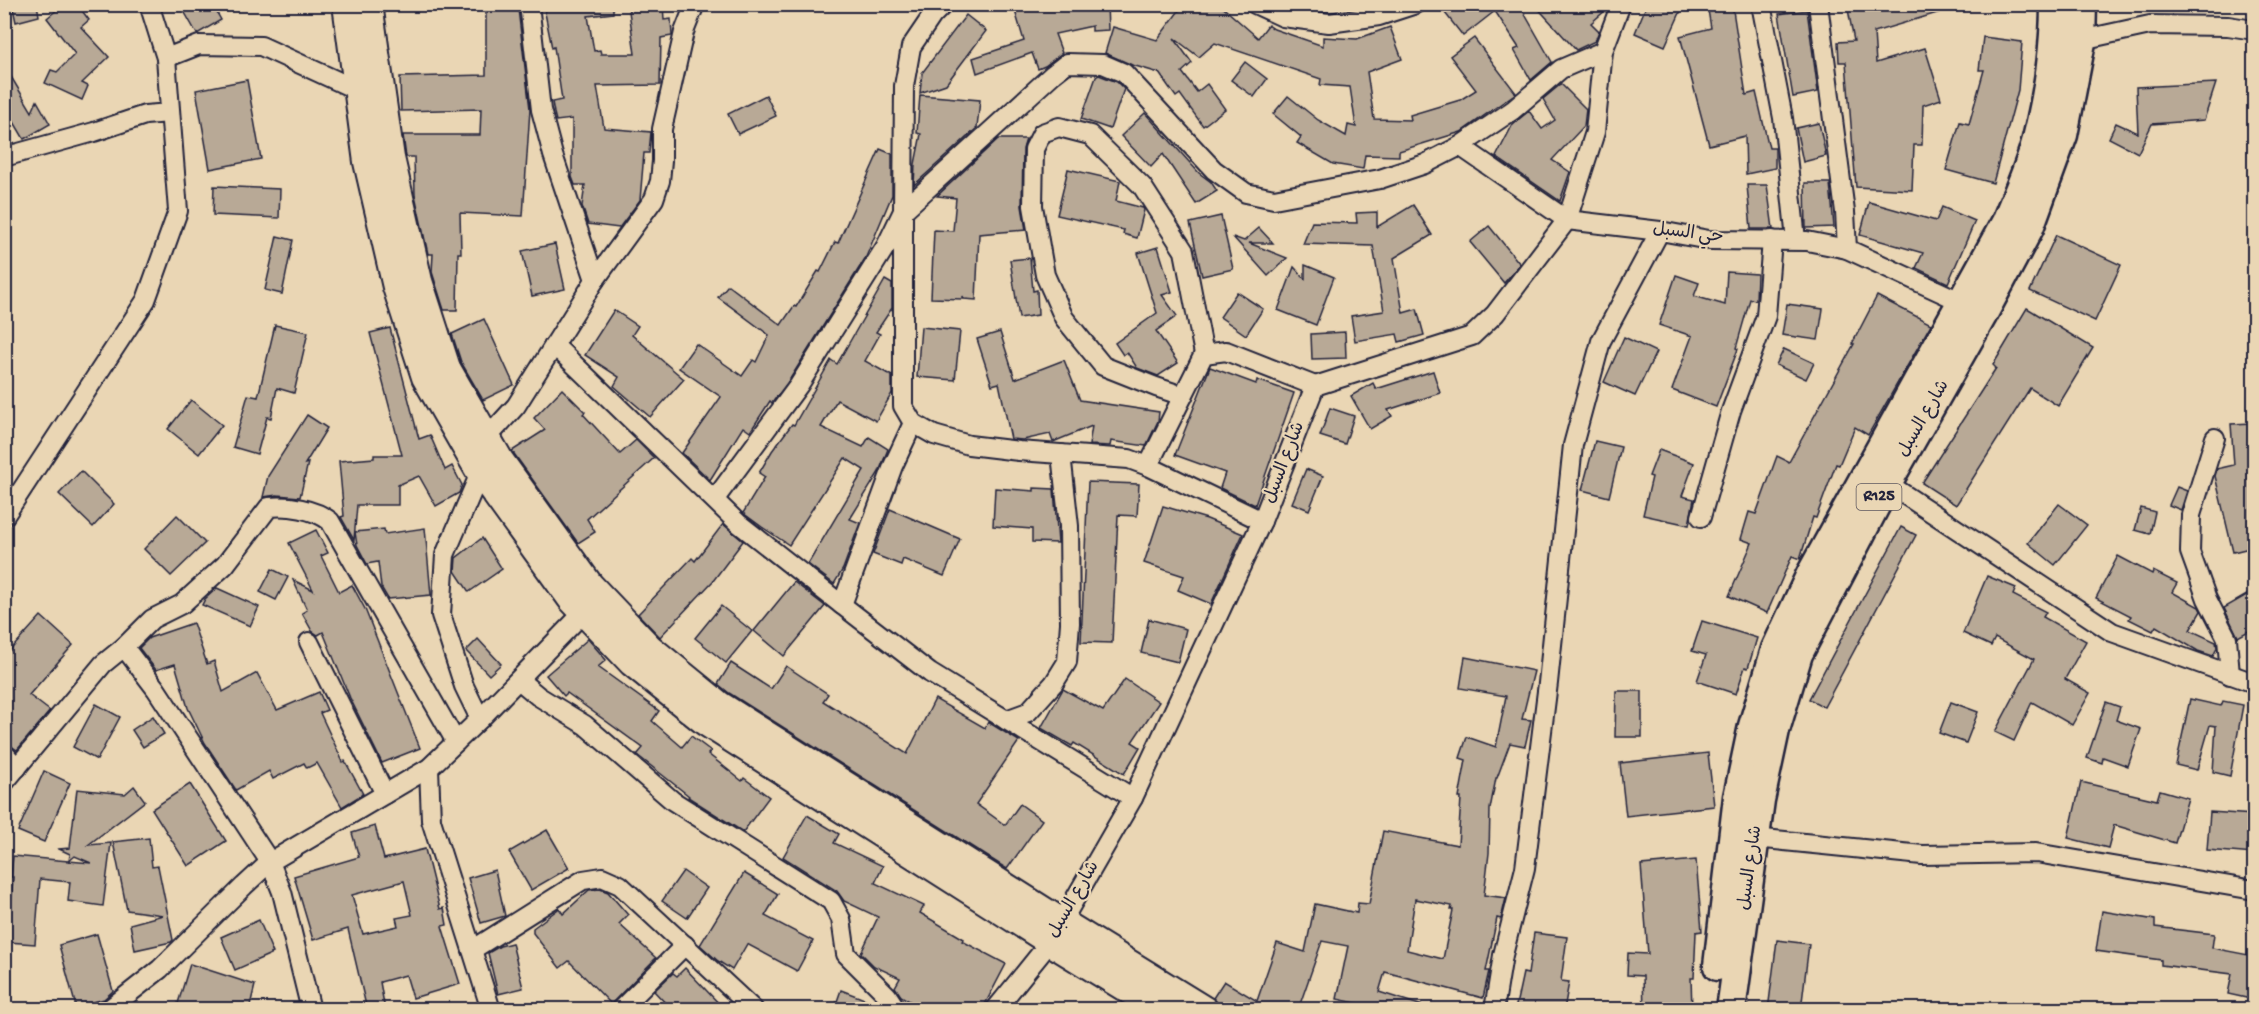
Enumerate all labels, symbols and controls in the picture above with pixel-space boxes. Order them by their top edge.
street label: حي السبل [1651,219,1725,252]
street label: شارع السبل [1894,377,1954,461]
street label: شارع السبل [1260,419,1310,507]
road number: R125 [1856,484,1902,510]
street label: شارع السبل [1735,824,1767,912]
street label: شارع السبل [1044,858,1104,942]

